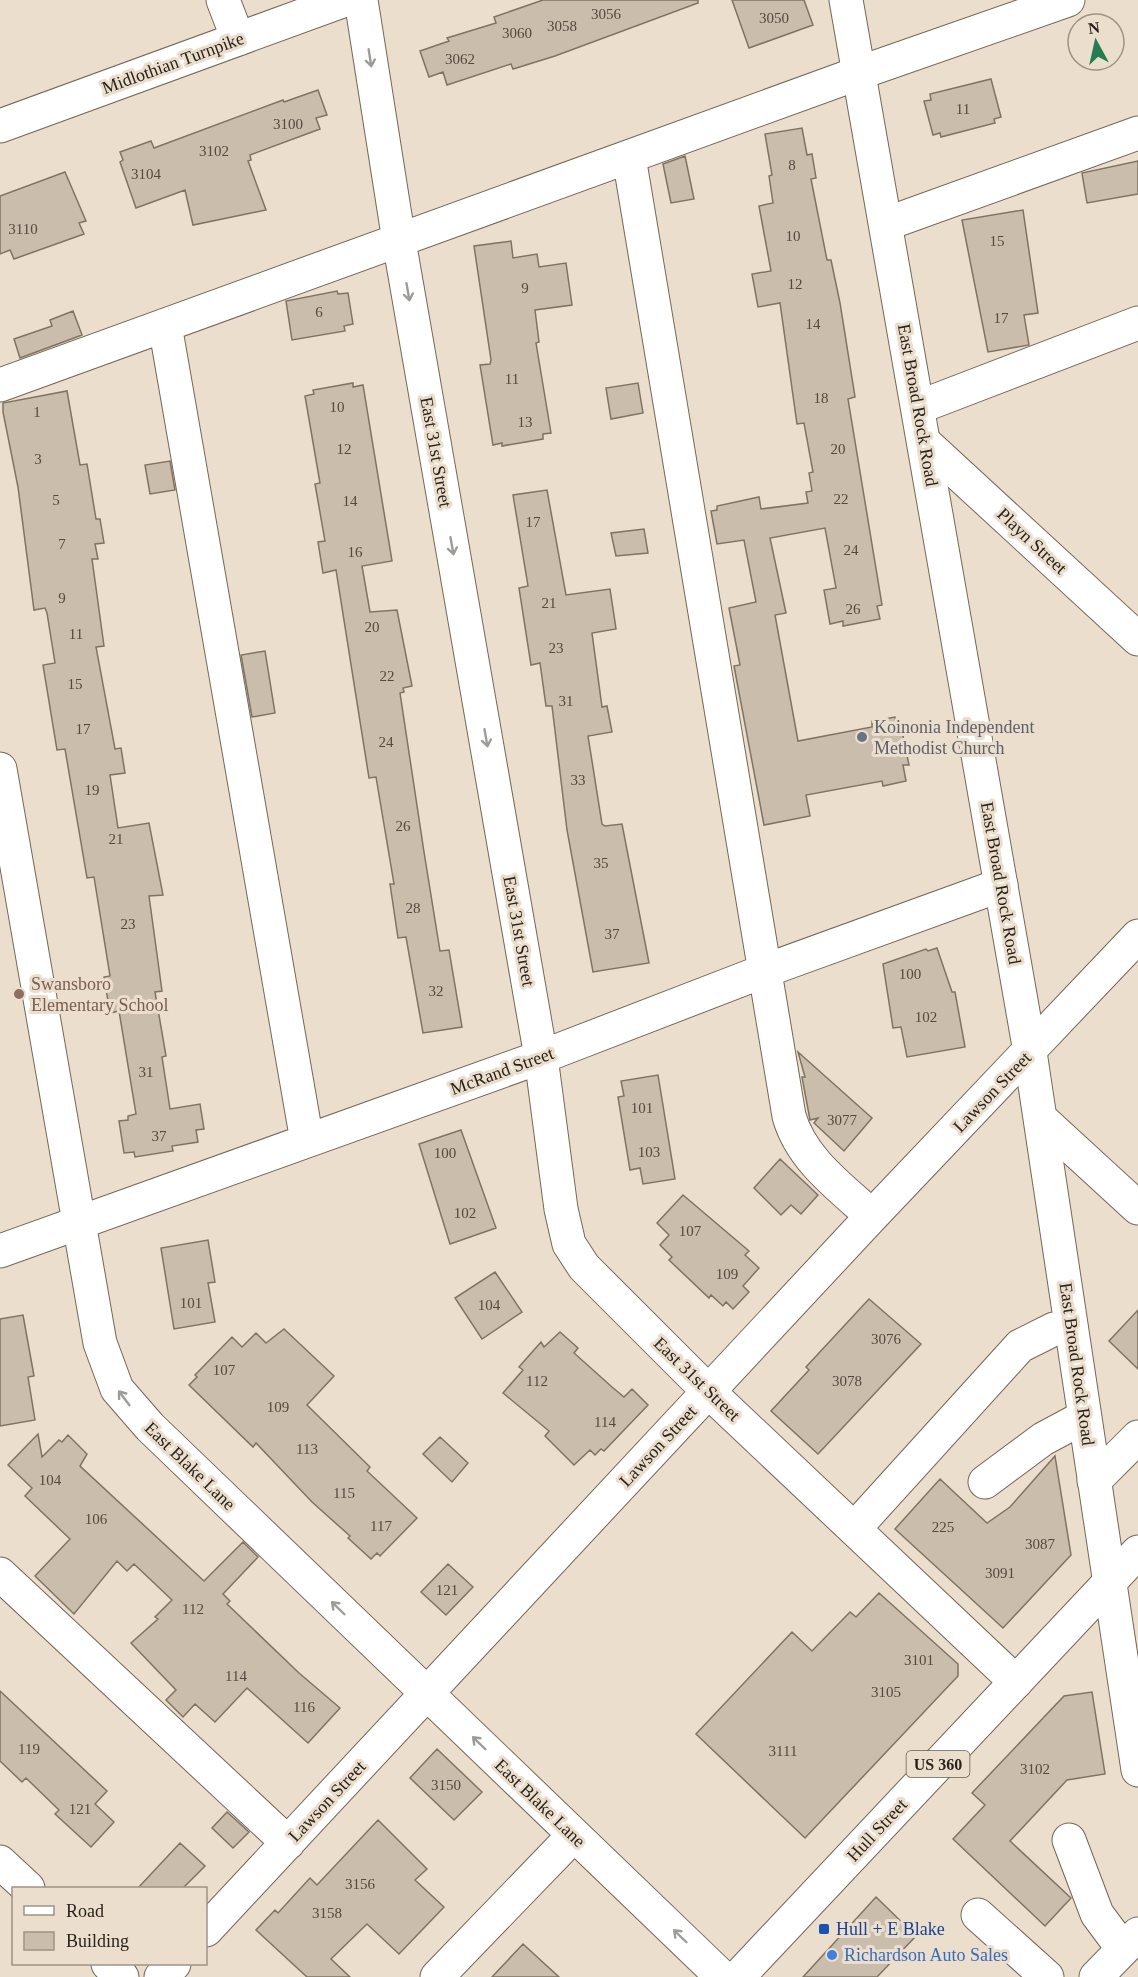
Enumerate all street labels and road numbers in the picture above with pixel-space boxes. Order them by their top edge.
street label: Midlothian Turnpike [99,28,247,98]
street label: East Broad Rock Road [894,322,942,488]
street label: East 31st Street [416,395,456,509]
street label: Playn Street [993,504,1071,578]
street label: East Broad Rock Road [977,800,1025,966]
street label: East 31st Street [499,874,539,988]
street label: McRand Street [448,1043,556,1099]
street label: Lawson Street [949,1048,1035,1136]
street label: East Broad Rock Road [1056,1281,1098,1447]
street label: East 31st Street [650,1333,744,1425]
street label: Lawson Street [615,1401,701,1491]
street label: East Blake Lane [141,1418,239,1514]
road number: US 360 [906,1751,970,1777]
street label: East Blake Lane [491,1755,589,1851]
street label: Lawson Street [284,1756,370,1846]
street label: Hull Street [843,1794,911,1866]

